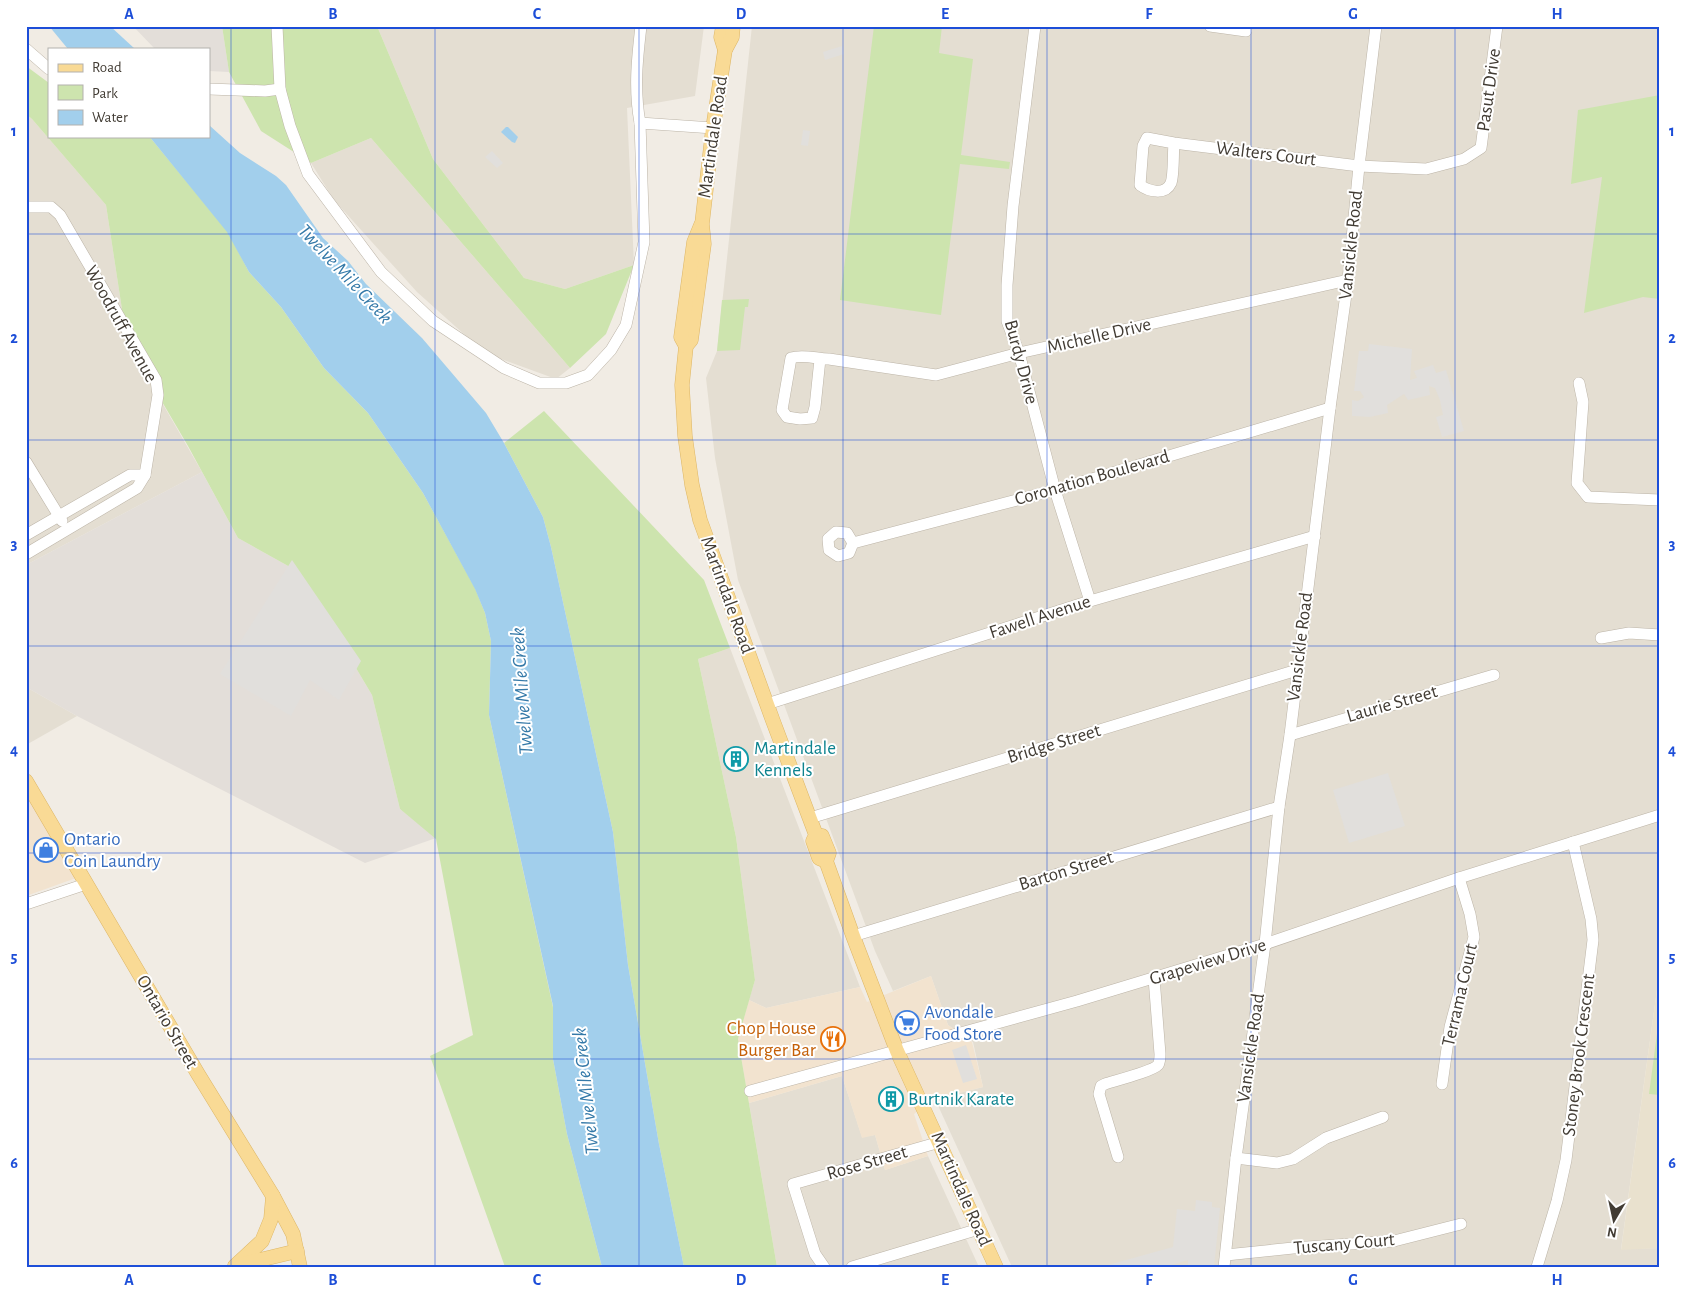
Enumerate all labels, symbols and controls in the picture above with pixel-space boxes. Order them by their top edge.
text: A [124,6,134,22]
text: B [328,6,338,22]
text: C [533,6,542,22]
text: D [736,6,747,22]
text: E [941,6,949,22]
text: F [1145,6,1153,22]
text: G [1348,6,1358,22]
text: H [1551,6,1563,22]
street label: Pasut Drive [1474,47,1504,133]
legend [48,48,210,138]
text: Road [92,60,122,75]
street label: Martindale Road [695,75,731,199]
text: Park [92,86,118,101]
text: Water [92,110,128,125]
text: 1 [11,123,17,139]
text: 1 [1669,123,1675,139]
street label: Walters Court [1215,138,1317,170]
street label: Vansickle Road [1336,189,1366,301]
water label: Twelve Mile Creek [294,221,396,327]
street label: Woodruff Avenue [81,262,161,386]
street label: Michelle Drive [1045,315,1153,357]
street label: Burdy Drive [1001,318,1041,406]
text: 2 [10,330,18,346]
text: 2 [1668,330,1676,346]
street label: Coronation Boulevard [1012,447,1172,509]
street label: Martindale Road [697,534,757,656]
text: 3 [11,536,18,552]
text: 3 [1669,536,1676,552]
street label: Vansickle Road [1284,591,1316,703]
street label: Fawell Avenue [987,592,1093,642]
water label: Twelve Mile Creek [508,627,536,755]
street label: Laurie Street [1344,682,1440,726]
street label: Bridge Street [1005,721,1103,767]
place label: Martindale Kennels [754,739,836,780]
text: 4 [10,742,18,758]
text: 4 [1668,742,1676,758]
building icon: Martindale Kennels [723,746,749,772]
place label: Ontario Coin Laundry [64,830,161,871]
shop icon: Ontario Coin Laundry [33,837,59,863]
street label: Barton Street [1017,848,1115,894]
street label: Grapeview Drive [1147,935,1269,989]
street label: Terrama Court [1439,942,1481,1048]
text: 5 [11,949,18,965]
text: 5 [1669,949,1676,965]
street label: Ontario Street [133,972,201,1072]
street label: Stoney Brook Crescent [1560,973,1598,1137]
street label: Vansickle Road [1234,992,1268,1104]
place label: Avondale Food Store [924,1003,1002,1044]
supermarket icon: Avondale Food Store [894,1010,920,1036]
place label: Chop House Burger Bar [727,1019,816,1060]
restaurant icon: Chop House Burger Bar [820,1026,846,1052]
water label: Twelve Mile Creek [569,1027,603,1155]
building icon: Burtnik Karate [878,1086,904,1112]
place label: Burtnik Karate [908,1090,1014,1109]
street label: Martindale Road [927,1129,995,1249]
street label: Rose Street [825,1142,909,1184]
text: 6 [10,1155,18,1171]
text: 6 [1668,1155,1676,1171]
north arrow [1588,1196,1638,1246]
text: N [1606,1224,1618,1240]
street label: Tuscany Court [1293,1230,1395,1258]
text: A [124,1272,134,1288]
text: B [328,1272,338,1288]
text: C [533,1272,542,1288]
text: D [736,1272,747,1288]
text: E [941,1272,949,1288]
text: F [1145,1272,1153,1288]
text: G [1348,1272,1358,1288]
text: H [1551,1272,1563,1288]

